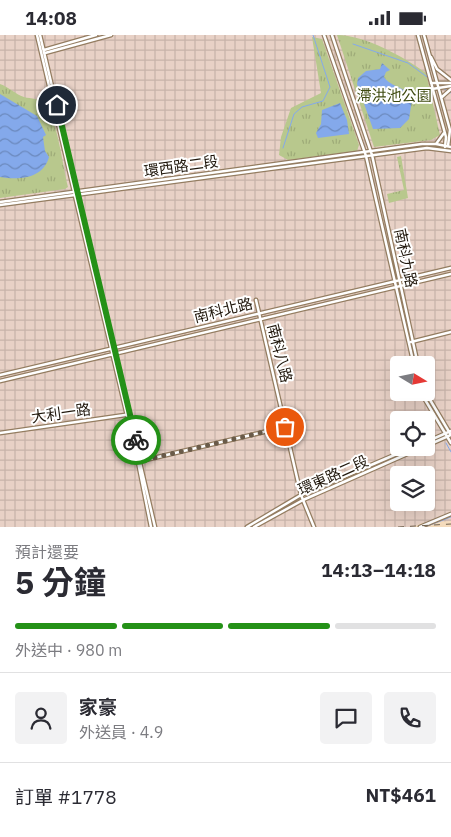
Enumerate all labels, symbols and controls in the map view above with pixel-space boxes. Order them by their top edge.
text: 14:08 [25,6,77,30]
pin [36,84,78,126]
park label: 滯洪池公園 [356,86,432,105]
icon: home [43,91,71,119]
street label: 環西路二段 [143,151,219,181]
street label: 南科九路 [390,227,422,289]
street label: 南科北路 [192,294,254,326]
street label: 南科八路 [264,322,296,384]
north arrow [390,356,435,401]
map controls [390,356,435,511]
street label: 大利一路 [30,399,92,427]
pin [264,406,306,448]
button: locate [390,411,435,456]
icon: bag [271,413,299,441]
courier [111,415,161,465]
icon: bike [122,426,150,454]
street label: 環東路二段 [295,451,371,499]
button: layers [390,466,435,511]
text: 預計還要 [15,542,79,562]
text: 14:13–14:18 [321,558,436,582]
text: 5 分鐘 [15,561,106,603]
text: 外送中 · 980 m [15,640,122,660]
button: person [15,692,67,744]
button: chat [320,692,372,744]
button: phone [384,692,436,744]
text: 家豪 [79,695,117,719]
text: 外送員 · 4.9 [79,722,163,742]
text: NT$461 [366,783,436,807]
text: 訂單 #1778 [15,785,117,809]

